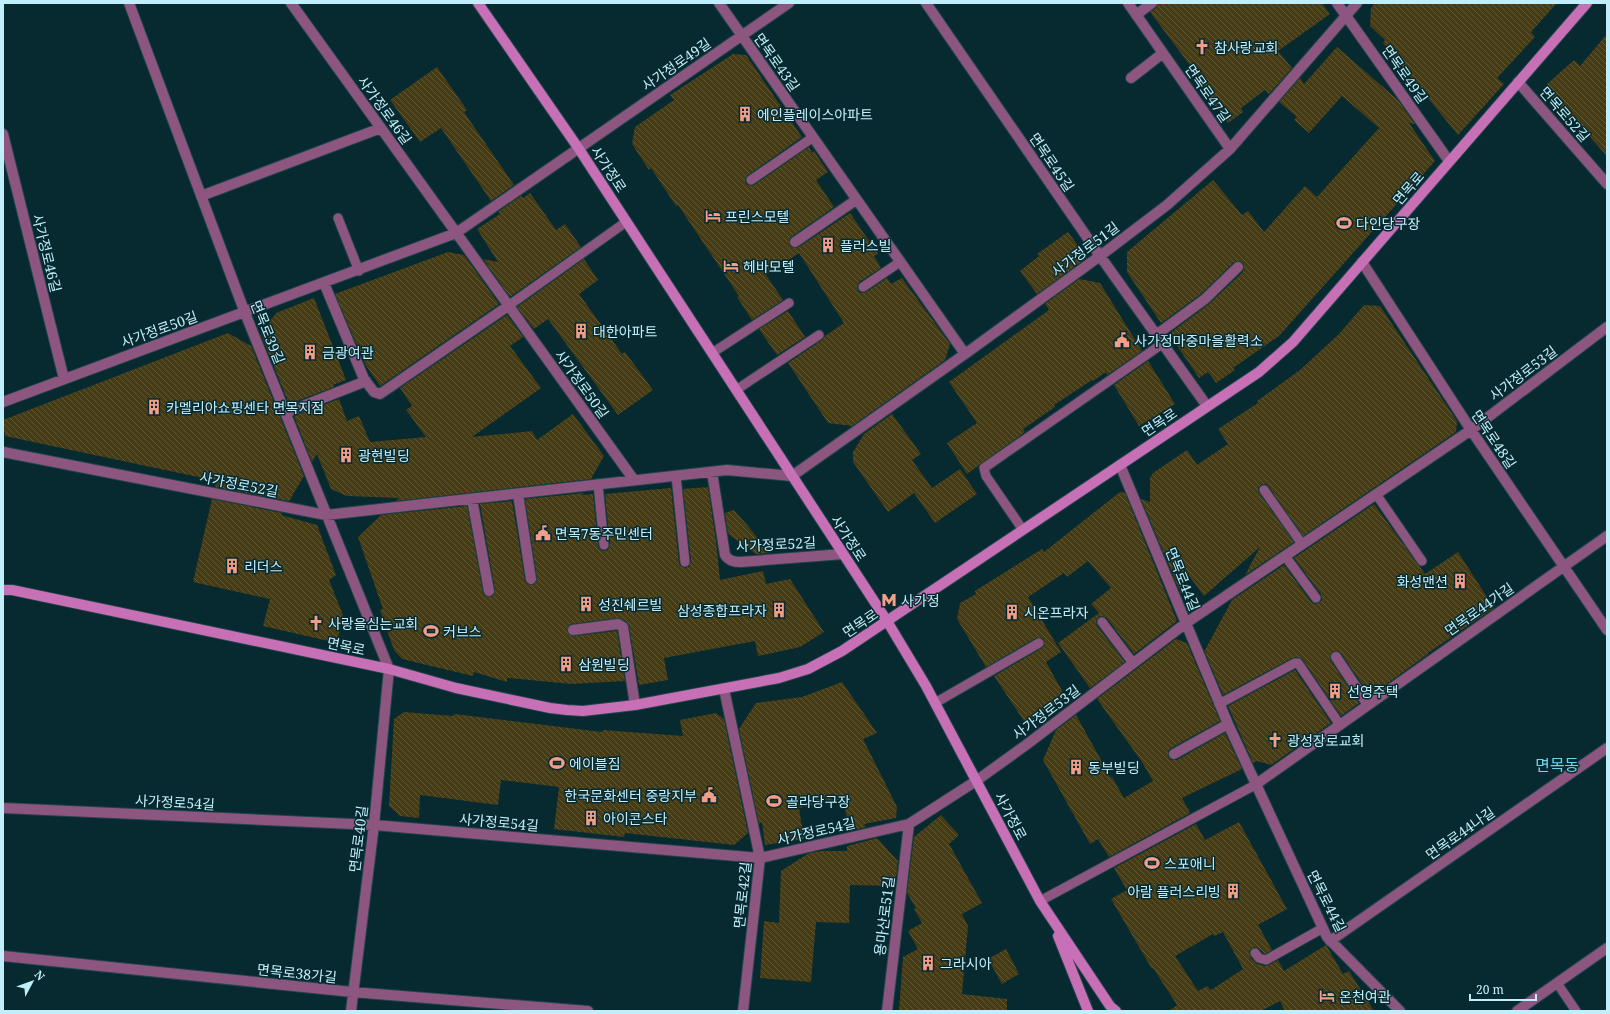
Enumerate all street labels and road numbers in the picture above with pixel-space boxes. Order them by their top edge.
street label: 면목로43길 [750,29,804,95]
street label: 사가정로49길 [638,33,714,95]
street label: 면목로49길 [1378,41,1432,107]
street label: 면목로47길 [1181,60,1235,126]
street label: 사가정로46길 [354,72,416,148]
street label: 면목로52길 [1536,82,1594,146]
street label: 면목로45길 [1025,129,1079,195]
street label: 사가정로 [587,142,631,196]
street label: 면목로 [1388,167,1428,209]
street label: 사가정로46길 [28,212,66,294]
street label: 사가정로51길 [1047,217,1123,281]
street label: 면목로39길 [247,297,289,367]
street label: 사가정로50길 [118,306,200,352]
street label: 사가정로53길 [1485,341,1561,405]
street label: 사가정로50길 [551,346,613,422]
street label: 면목로 [1138,403,1180,441]
street label: 면목로48길 [1467,406,1521,472]
street label: 사가정로52길 [198,467,280,501]
street label: 사가정로 [827,511,871,565]
street label: 사가정로52길 [736,532,816,556]
street label: 면목로44길 [1162,544,1204,614]
street label: 면목로44가길 [1441,578,1517,640]
street label: 면목로 [839,604,881,642]
street label: 면목로 [325,633,367,659]
street label: 사가정로53길 [1008,680,1084,744]
street label: 사가정로 [991,789,1032,843]
street label: 사가정로54길 [135,790,215,814]
street label: 면목로44나길 [1422,802,1498,864]
street label: 면목로40길 [344,805,372,873]
street label: 사가정로54길 [458,809,540,835]
street label: 사가정로54길 [775,813,857,849]
street label: 면목로42길 [729,861,755,929]
street label: 면목로44길 [1303,867,1351,935]
street label: 용마산로51길 [870,875,898,957]
street label: 면목로38가길 [256,959,338,987]

